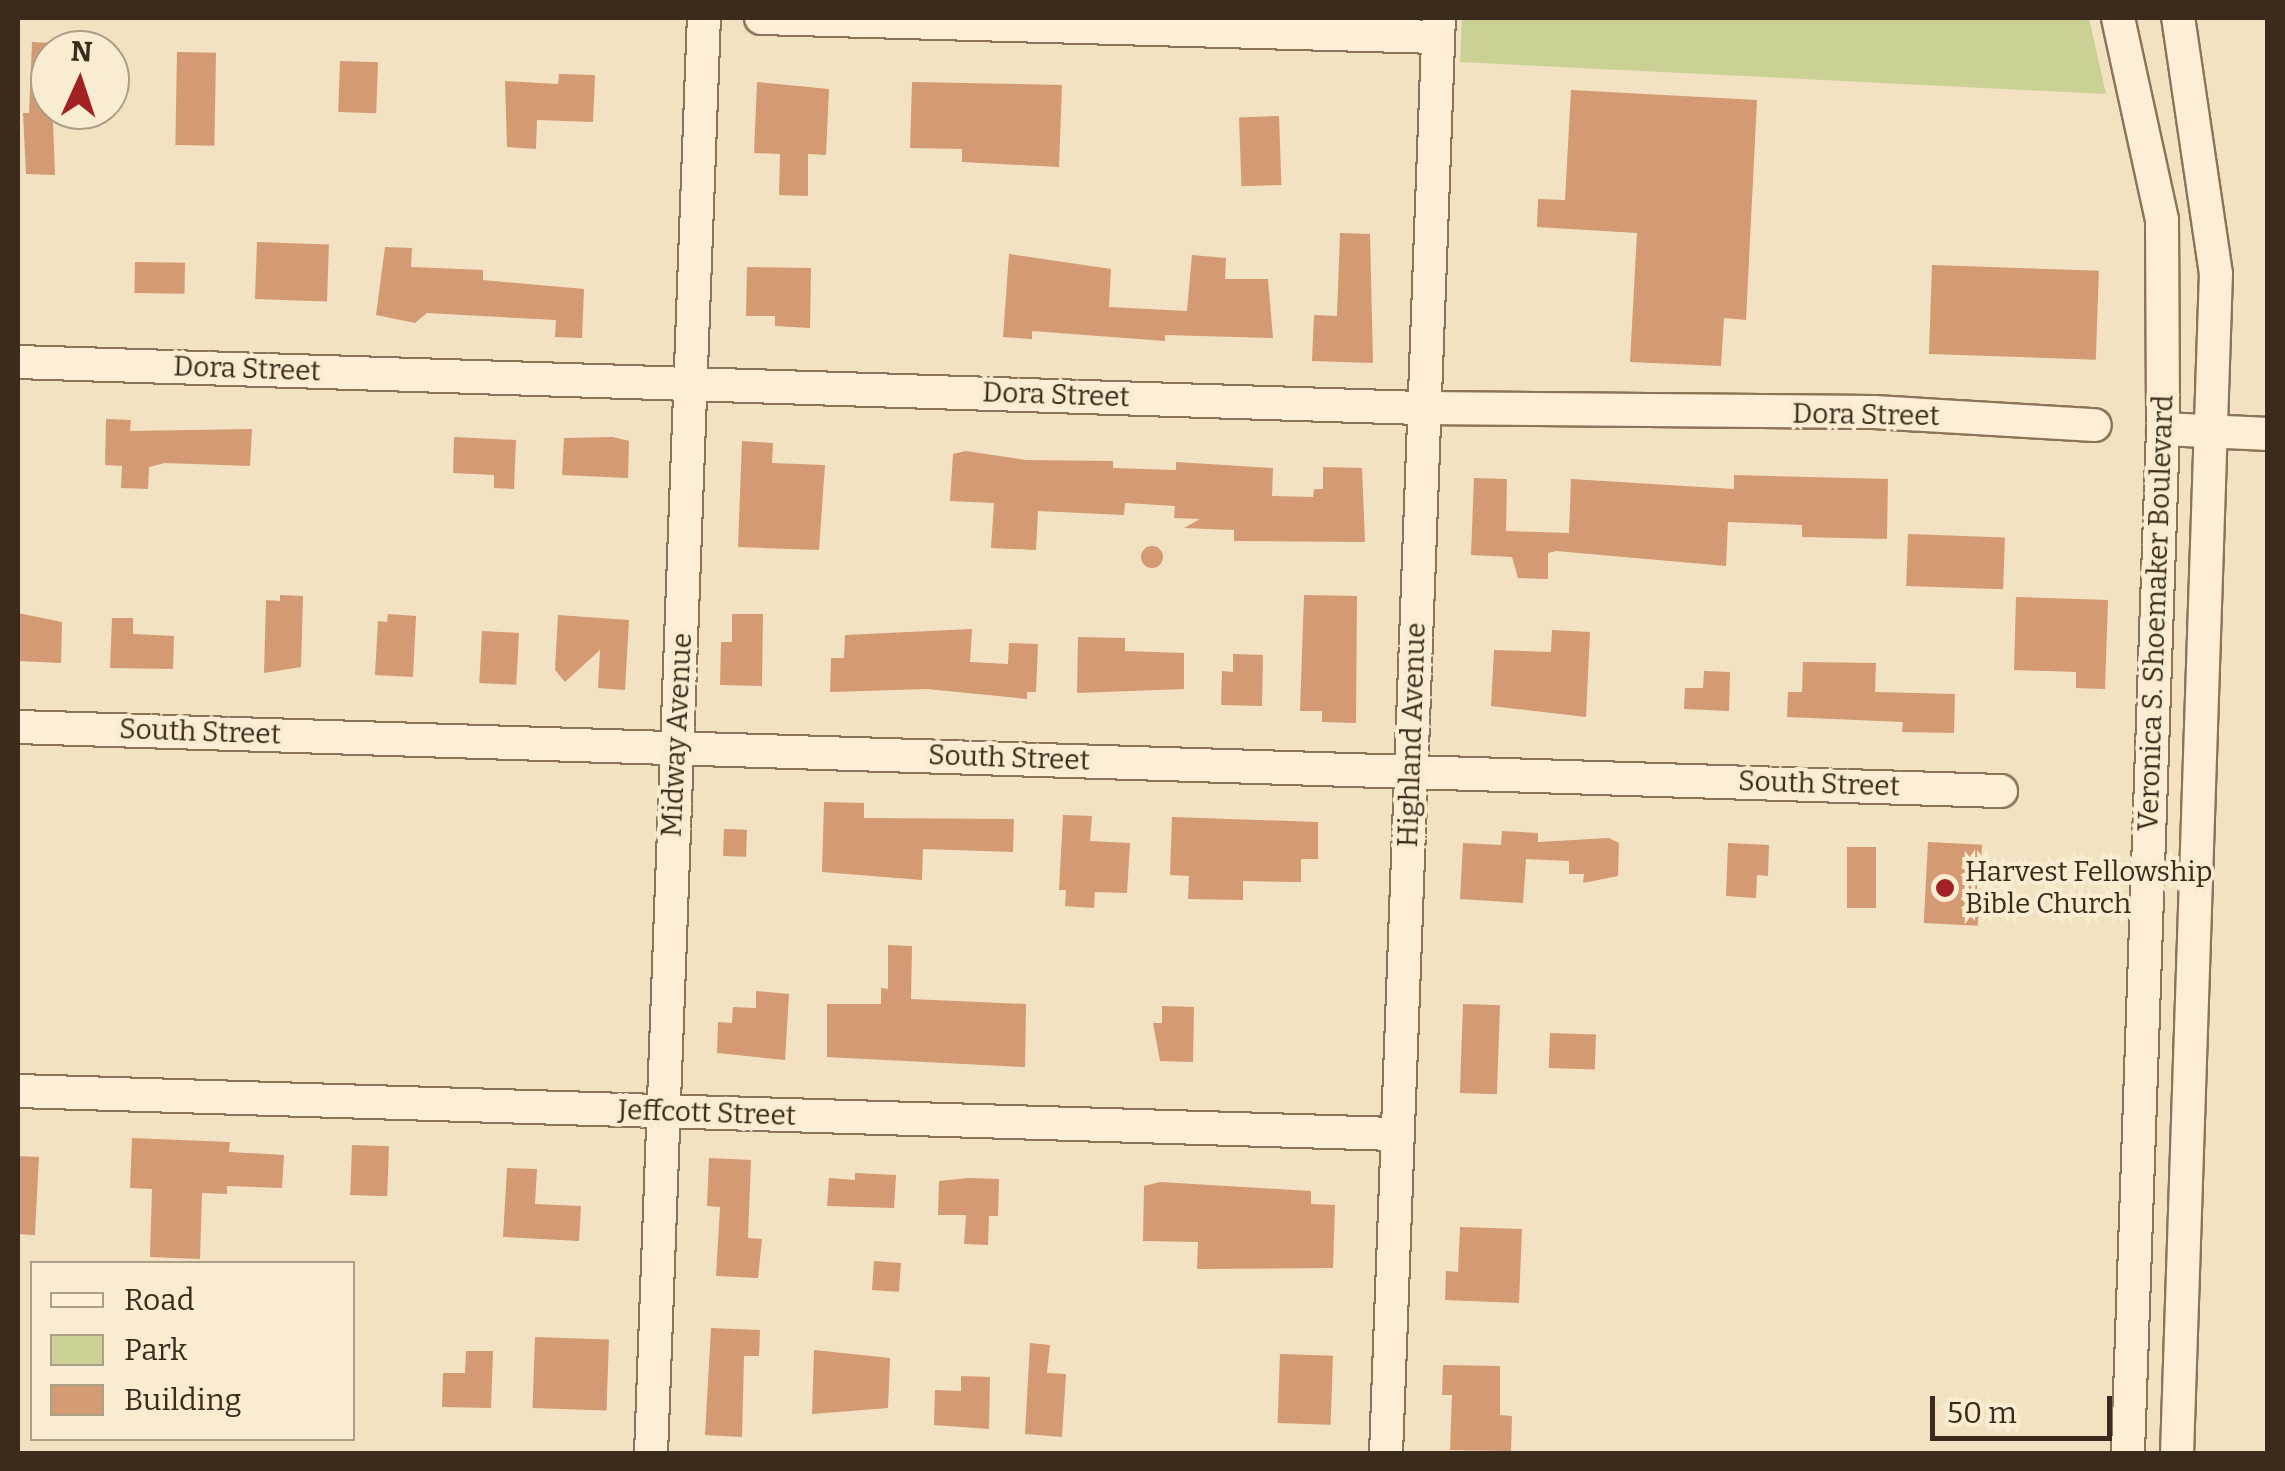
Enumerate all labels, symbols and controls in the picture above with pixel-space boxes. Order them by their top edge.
north arrow [30,30,130,130]
text: N [70,34,93,69]
street label: Dora Street [173,350,321,388]
street label: Dora Street [982,376,1130,414]
street label: Veronica S. Shoemaker Boulevard [2132,394,2180,832]
street label: Dora Street [1792,397,1940,433]
street label: Highland Avenue [1391,622,1433,848]
street label: Midway Avenue [655,632,699,838]
street label: South Street [119,712,281,752]
street label: South Street [928,738,1090,778]
street label: South Street [1738,764,1900,804]
place label: Harvest Fellowship Bible Church [1965,855,2212,921]
marker: Harvest Fellowship Bible Church [1934,877,1956,899]
street label: Jeffcott Street [618,1093,796,1133]
legend [30,1261,355,1441]
text: Road [124,1282,195,1318]
text: Park [124,1332,187,1368]
scale bar [1935,1376,2118,1438]
text: Building [124,1382,242,1418]
text: 50 m [1947,1395,2017,1431]

